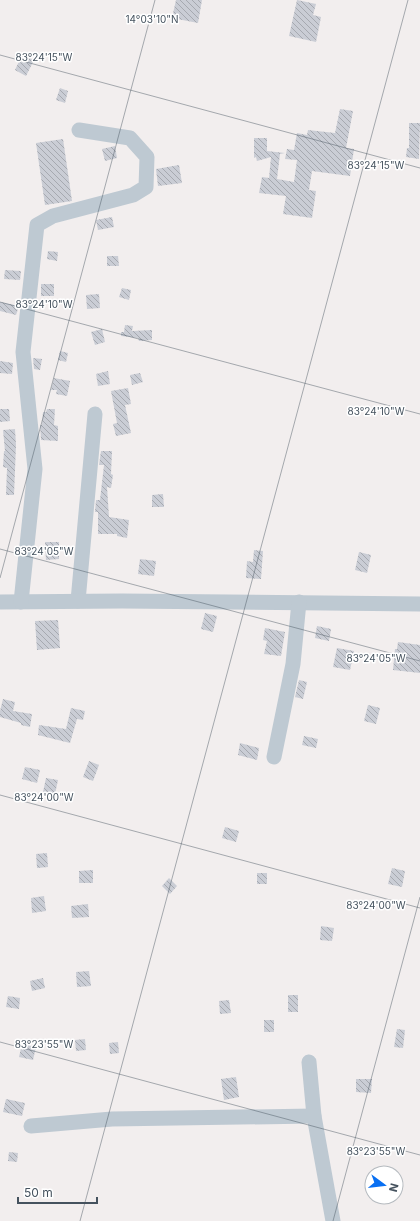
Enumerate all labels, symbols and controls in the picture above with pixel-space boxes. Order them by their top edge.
text: 14°03'10"N [126,13,178,25]
text: 83°24'15"W [16,51,73,63]
text: 83°24'15"W [348,159,405,171]
text: 83°24'10"W [15,298,73,310]
text: 83°24'10"W [347,405,405,417]
text: 83°24'05"W [14,545,74,557]
text: 83°24'05"W [346,652,406,664]
text: 83°24'00"W [14,791,74,803]
text: 83°24'00"W [346,899,406,911]
text: 83°23'55"W [15,1038,74,1050]
text: 83°23'55"W [347,1145,406,1157]
north arrow [364,1165,404,1205]
scale bar [18,1179,97,1205]
text: N [386,1182,402,1193]
text: 50 m [24,1185,53,1200]

